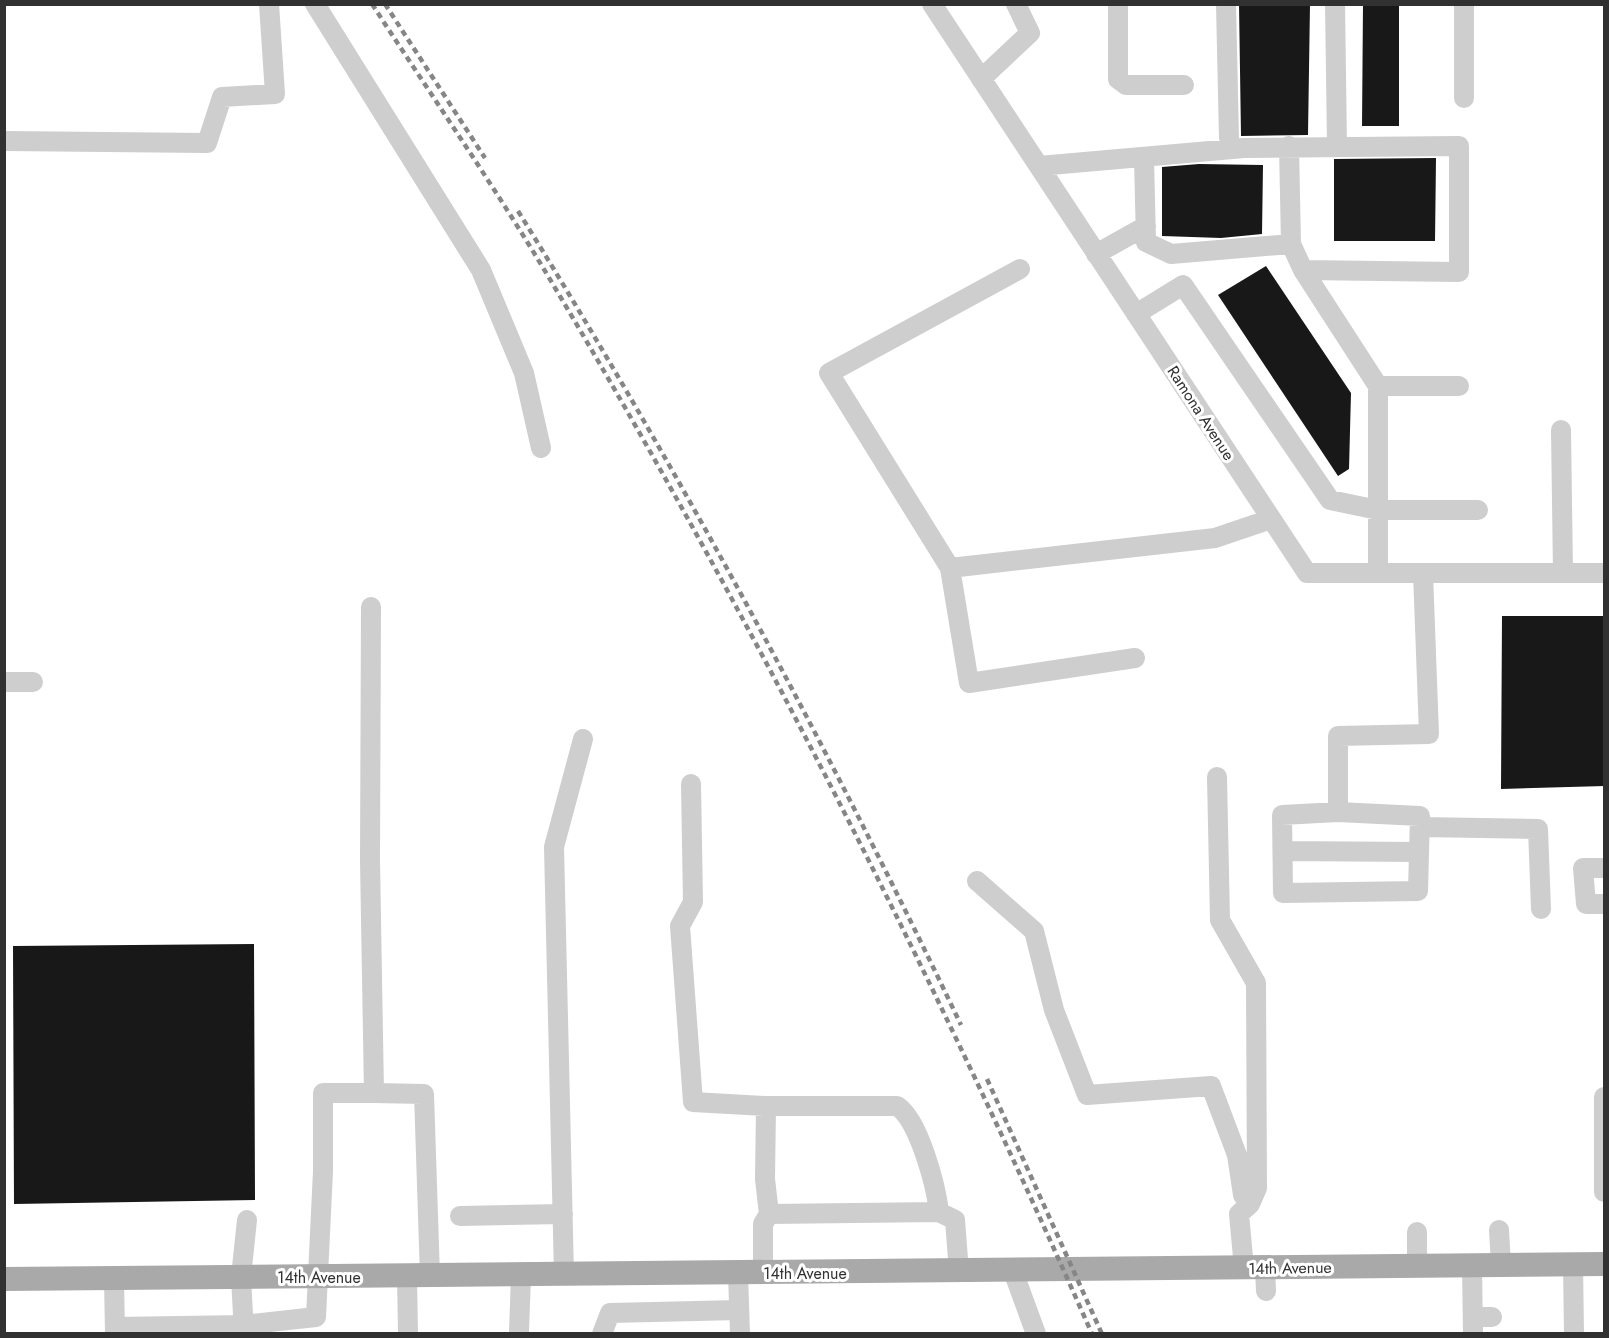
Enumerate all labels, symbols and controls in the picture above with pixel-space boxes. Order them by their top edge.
street label: Ramona Avenue [1162,361,1240,465]
street label: 14th Avenue [1248,1256,1332,1280]
street label: 14th Avenue [763,1262,847,1285]
street label: 14th Avenue [277,1266,361,1289]

